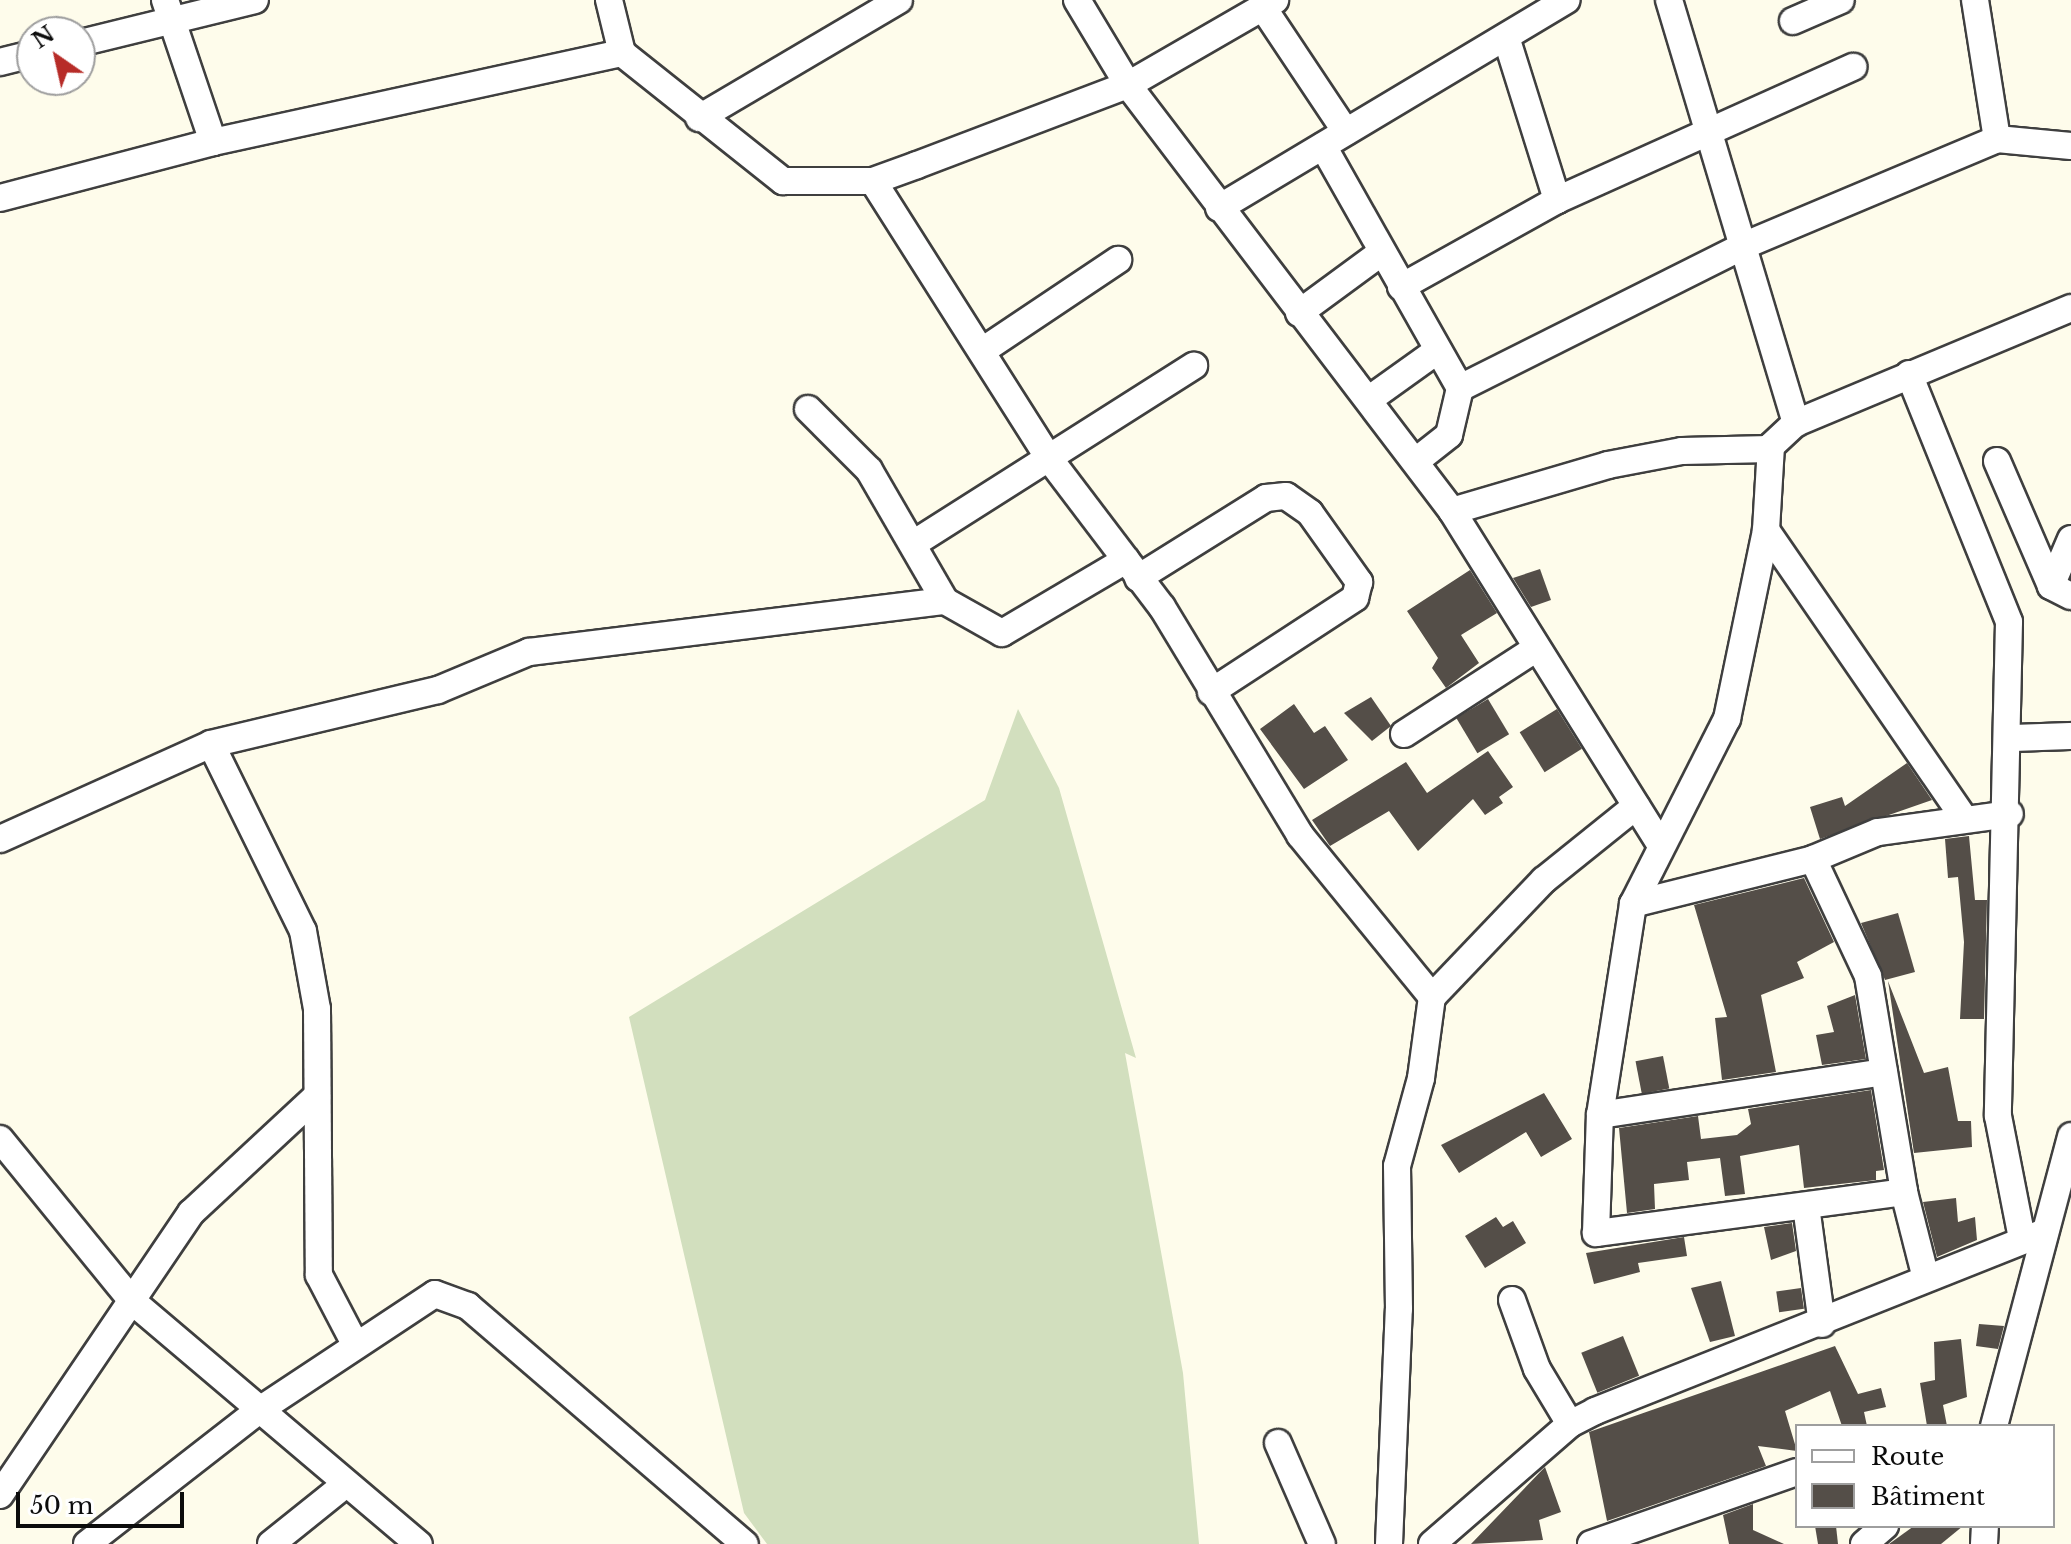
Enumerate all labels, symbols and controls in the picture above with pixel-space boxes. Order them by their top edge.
north arrow [16,16,96,96]
text: N [27,20,60,54]
legend [1795,1424,2055,1528]
text: Route [1871,1442,1944,1471]
scale bar [20,1476,188,1526]
text: Bâtiment [1871,1482,1985,1511]
text: 50 m [30,1491,93,1520]

